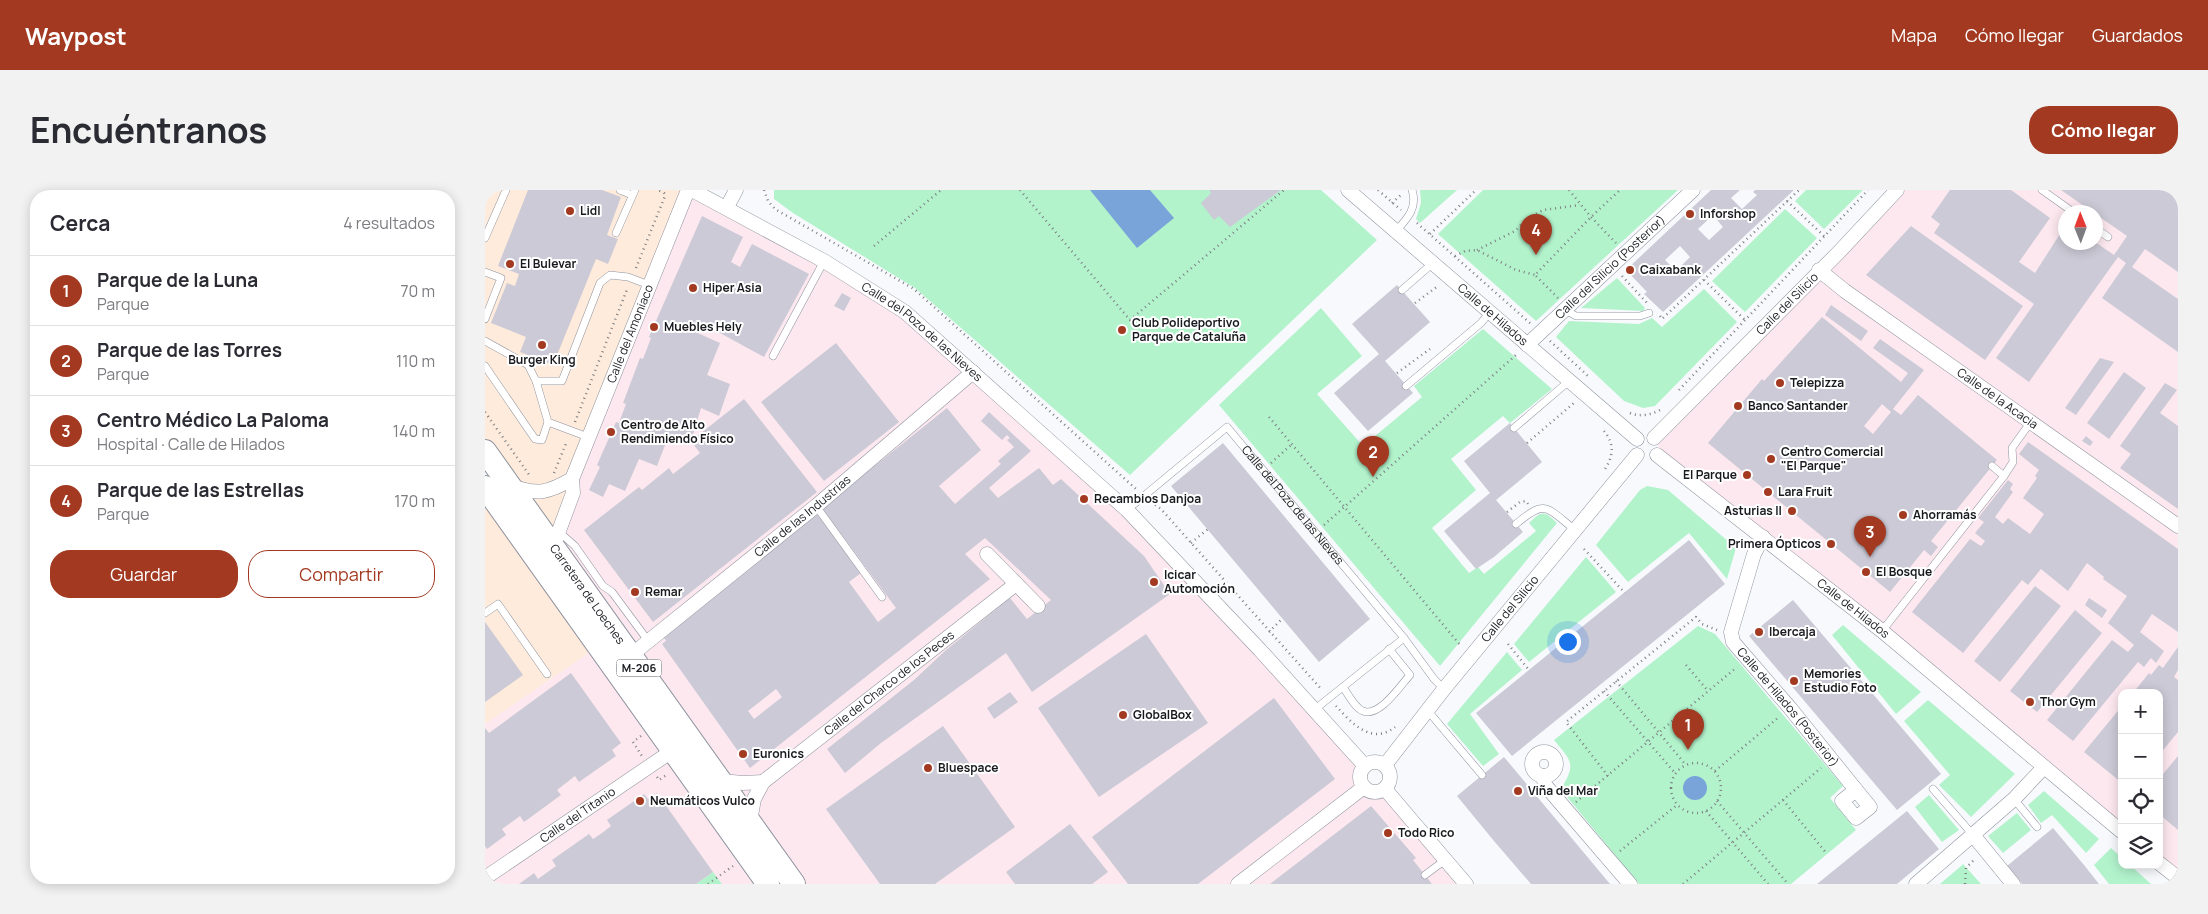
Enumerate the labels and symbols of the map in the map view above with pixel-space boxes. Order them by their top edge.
place label: Lidl [580,202,601,219]
marker: Lidl [564,205,576,217]
place label: Inforshop [1700,205,1756,222]
north arrow [2058,205,2103,250]
marker: Inforshop [1684,208,1696,220]
street label: Calle del Silicio (Posterior) [1551,211,1669,323]
pin: 4 [1520,214,1552,255]
place label: El Bulevar [520,255,576,272]
marker: El Bulevar [504,258,516,270]
place label: Caixabank [1640,261,1701,278]
marker: Caixabank [1624,264,1636,276]
street label: Calle del Silicio [1752,269,1822,339]
street label: Calle del Pozo de las Nieves [858,278,986,385]
place label: Hiper Asia [703,279,762,296]
street label: Calle de Hilados [1454,279,1532,349]
street label: Calle del Amoniaco [602,282,657,385]
marker: Hiper Asia [687,282,699,294]
place label: Club Polideportivo Parque de Cataluña [1132,314,1246,345]
place label: Muebles Hely [664,318,742,335]
marker: Muebles Hely [648,321,660,333]
marker: Club Polideportivo Parque de Cataluña [1116,324,1128,336]
marker: Burger King [536,339,548,351]
place label: Burger King [508,351,576,368]
street label: Calle de la Acacia [1954,364,2042,433]
place label: Telepizza [1790,374,1844,391]
marker: Telepizza [1774,377,1786,389]
place label: Banco Santander [1748,397,1848,414]
marker: Banco Santander [1732,400,1744,412]
place label: Centro de Alto Rendimiendo Físico [621,416,734,447]
marker: Centro de Alto Rendimiendo Físico [605,426,617,438]
pin: 2 [1357,436,1389,477]
street label: Calle del Pozo de las Nieves [1238,442,1348,568]
place label: Centro Comercial "El Parque" [1781,443,1883,474]
marker: Centro Comercial "El Parque" [1765,453,1777,465]
place label: El Parque [1683,466,1737,483]
marker: El Parque [1741,469,1753,481]
street label: Calle de las Industrias [750,471,854,561]
place label: Lara Fruit [1778,483,1832,500]
marker: Lara Fruit [1762,486,1774,498]
place label: Recambios Danjoa [1094,490,1201,507]
marker: Recambios Danjoa [1078,493,1090,505]
place label: Asturias II [1724,502,1782,519]
marker: Asturias II [1786,505,1798,517]
place label: Ahorramás [1913,506,1977,523]
marker: Ahorramás [1897,509,1909,521]
pin: 3 [1854,516,1886,557]
place label: Primera Ópticos [1728,535,1821,552]
marker: Primera Ópticos [1825,538,1837,550]
street label: Carretera de Loeches [546,540,629,648]
place label: El Bosque [1876,563,1932,580]
place label: Icicar Automoción [1164,566,1235,597]
marker: El Bosque [1860,566,1872,578]
street label: Calle del Silicio [1477,572,1542,646]
street label: Calle de Hilados [1814,574,1893,642]
marker: Icicar Automoción [1148,576,1160,588]
place label: Remar [645,583,683,600]
marker: Remar [629,586,641,598]
place label: Ibercaja [1769,623,1816,640]
street label: Calle del Charco de los Peces [820,626,958,739]
marker: Ibercaja [1753,626,1765,638]
your location [1555,629,1581,655]
street label: Calle de Hilados (Posterior) [1733,643,1843,770]
road number: M-206 [617,659,661,676]
place label: Memories Estudio Foto [1804,665,1877,696]
marker: Memories Estudio Foto [1788,675,1800,687]
place label: Thor Gym [2040,693,2096,710]
marker: Thor Gym [2024,696,2036,708]
place label: GlobalBox [1133,706,1192,723]
marker: GlobalBox [1117,709,1129,721]
pin: 1 [1672,709,1704,750]
place label: Euronics [753,745,804,762]
marker: Euronics [737,748,749,760]
place label: Bluespace [938,759,998,776]
marker: Bluespace [922,762,934,774]
place label: Viña del Mar [1528,782,1598,799]
street label: Calle del Titanio [536,783,619,846]
marker: Viña del Mar [1512,785,1524,797]
place label: Neumáticos Vulco [650,792,755,809]
marker: Neumáticos Vulco [634,795,646,807]
place label: Todo Rico [1398,824,1454,841]
marker: Todo Rico [1382,827,1394,839]

